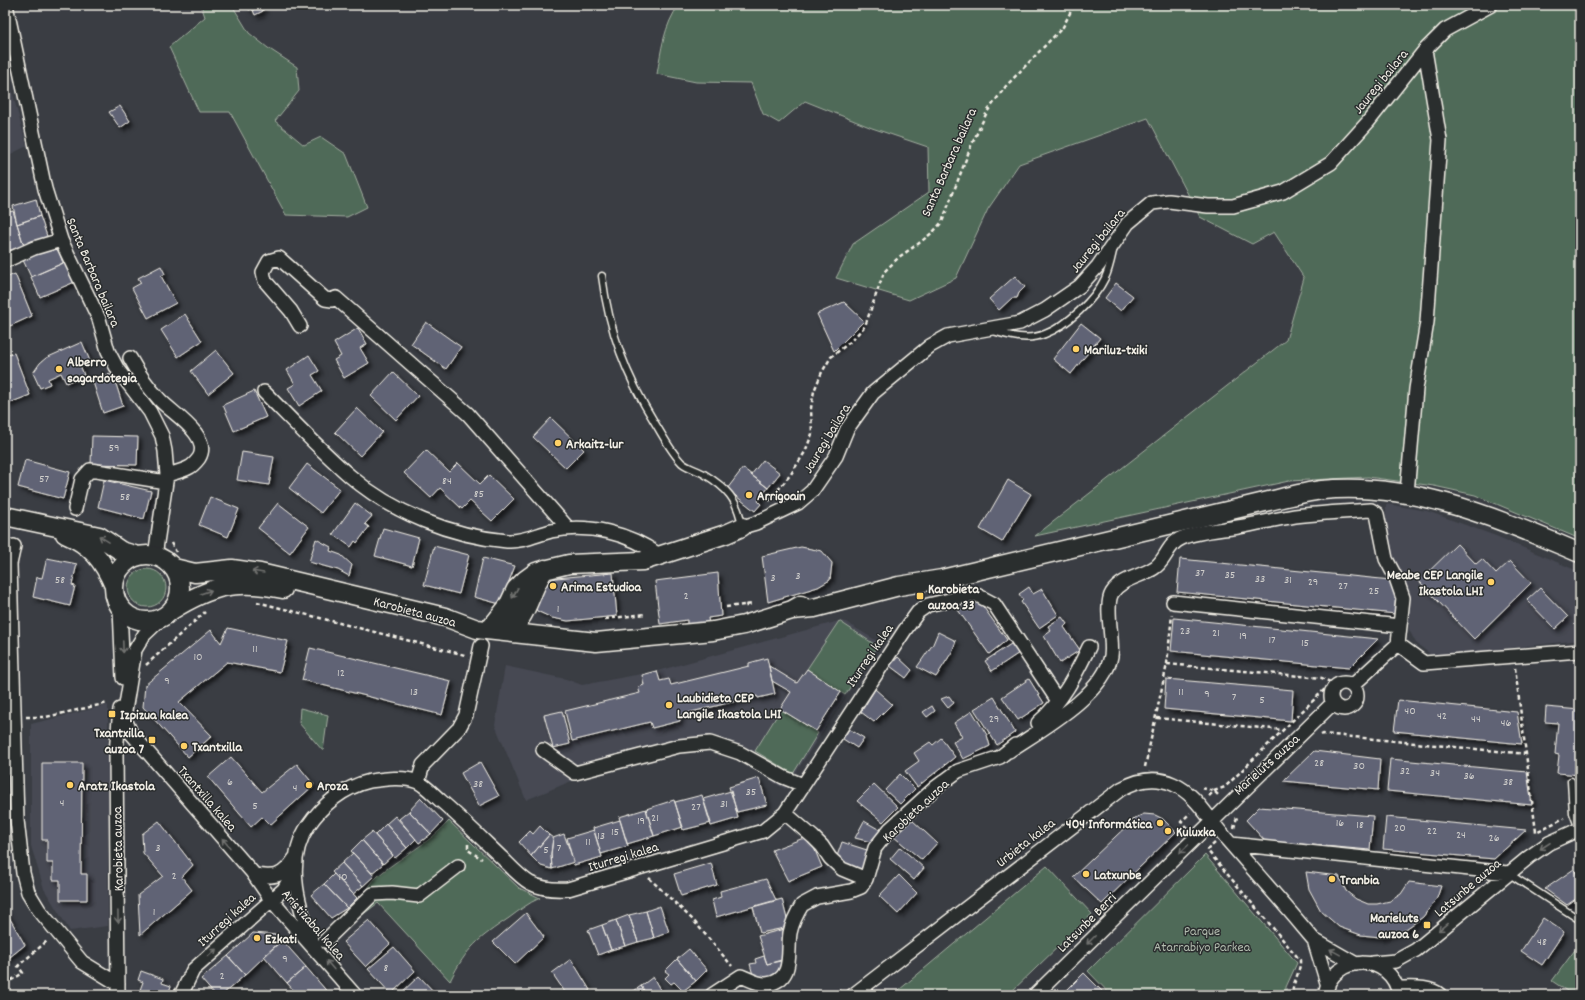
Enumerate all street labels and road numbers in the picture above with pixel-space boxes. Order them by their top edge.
street label: Jauregi bailara [1349,45,1414,119]
street label: Santa Barbara bailara [917,105,983,220]
street label: Jauregi bailara [1066,204,1131,278]
street label: Santa Barbara bailara [60,215,124,331]
street label: Jauregi bailara [799,400,857,478]
street label: Karobieta auzoa [371,592,458,634]
street label: Iturregi kalea [842,620,899,692]
street label: Marieluts auzoa [1230,730,1305,801]
street label: Txantxilla kalea [172,762,241,837]
street label: Karobieta auzoa [878,775,955,848]
street label: Karobieta auzoa [108,806,130,892]
street label: Urbieta kalea [992,814,1060,873]
street label: Iturregi kalea [586,838,662,878]
street label: Latsunbe auzoa [1430,854,1506,923]
street label: Aristizabal kalea [276,885,349,966]
street label: Iturregi kalea [194,889,261,952]
street label: Latsunbe Berri [1053,889,1122,958]

